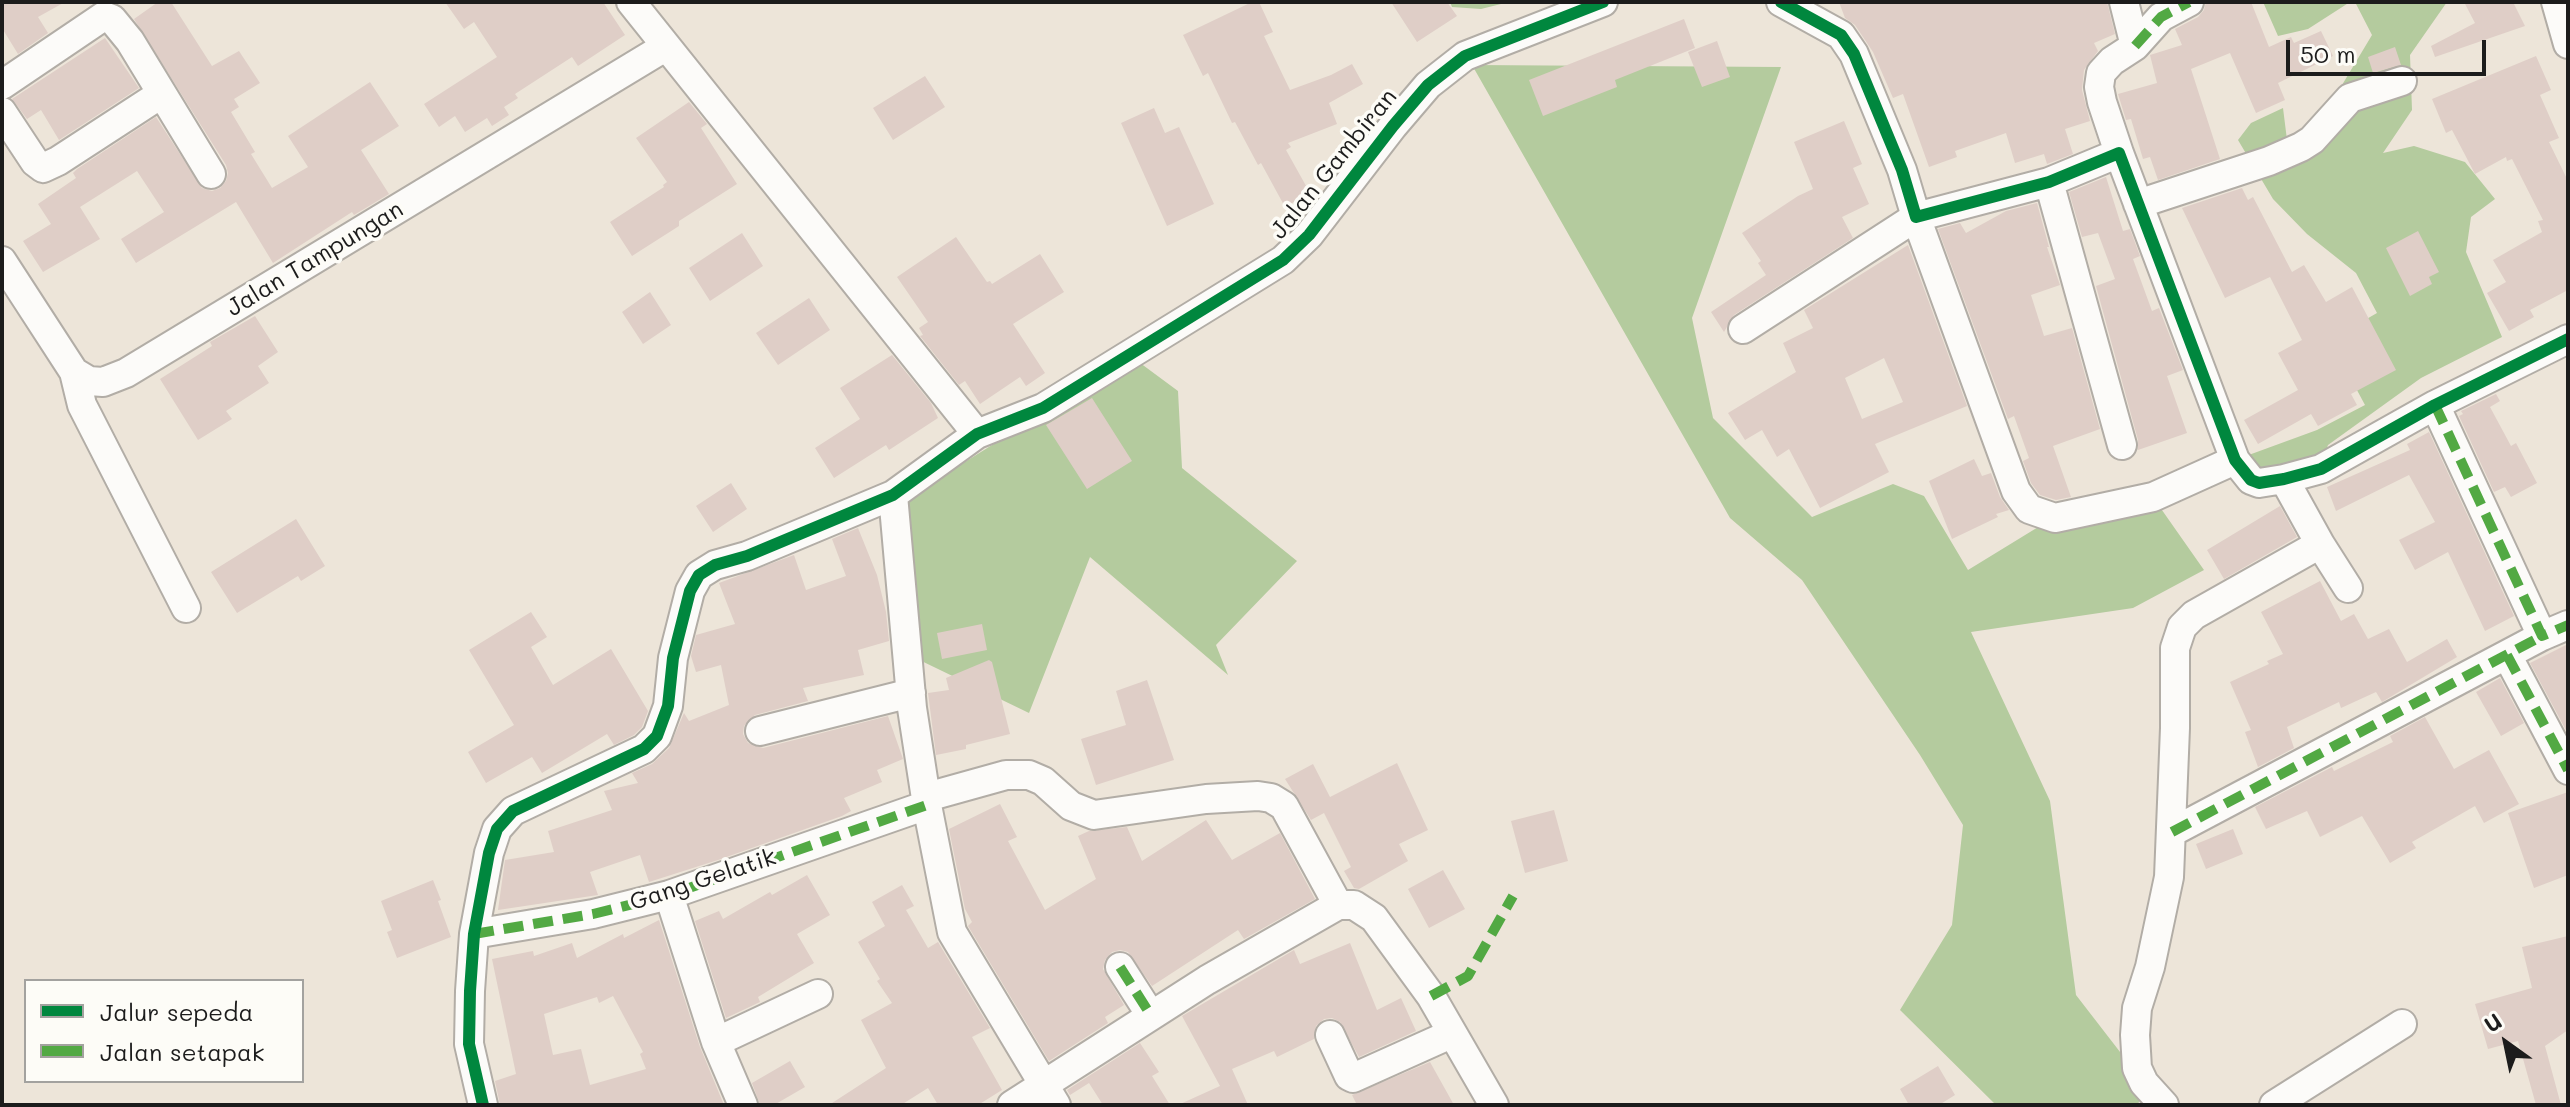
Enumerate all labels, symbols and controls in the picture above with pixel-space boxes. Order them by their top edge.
scale bar [2290,24,2490,74]
text: 50 m [2300,38,2356,69]
street label: Jalan Gambiran [1265,83,1403,245]
street label: Jalan Tampungan [221,195,409,323]
street label: Gang Gelatik [626,843,780,917]
legend [24,979,304,1083]
text: Jalur sepeda [100,996,253,1027]
north arrow [2466,1003,2546,1083]
text: U [2478,1006,2507,1039]
text: Jalan setapak [100,1036,265,1067]

